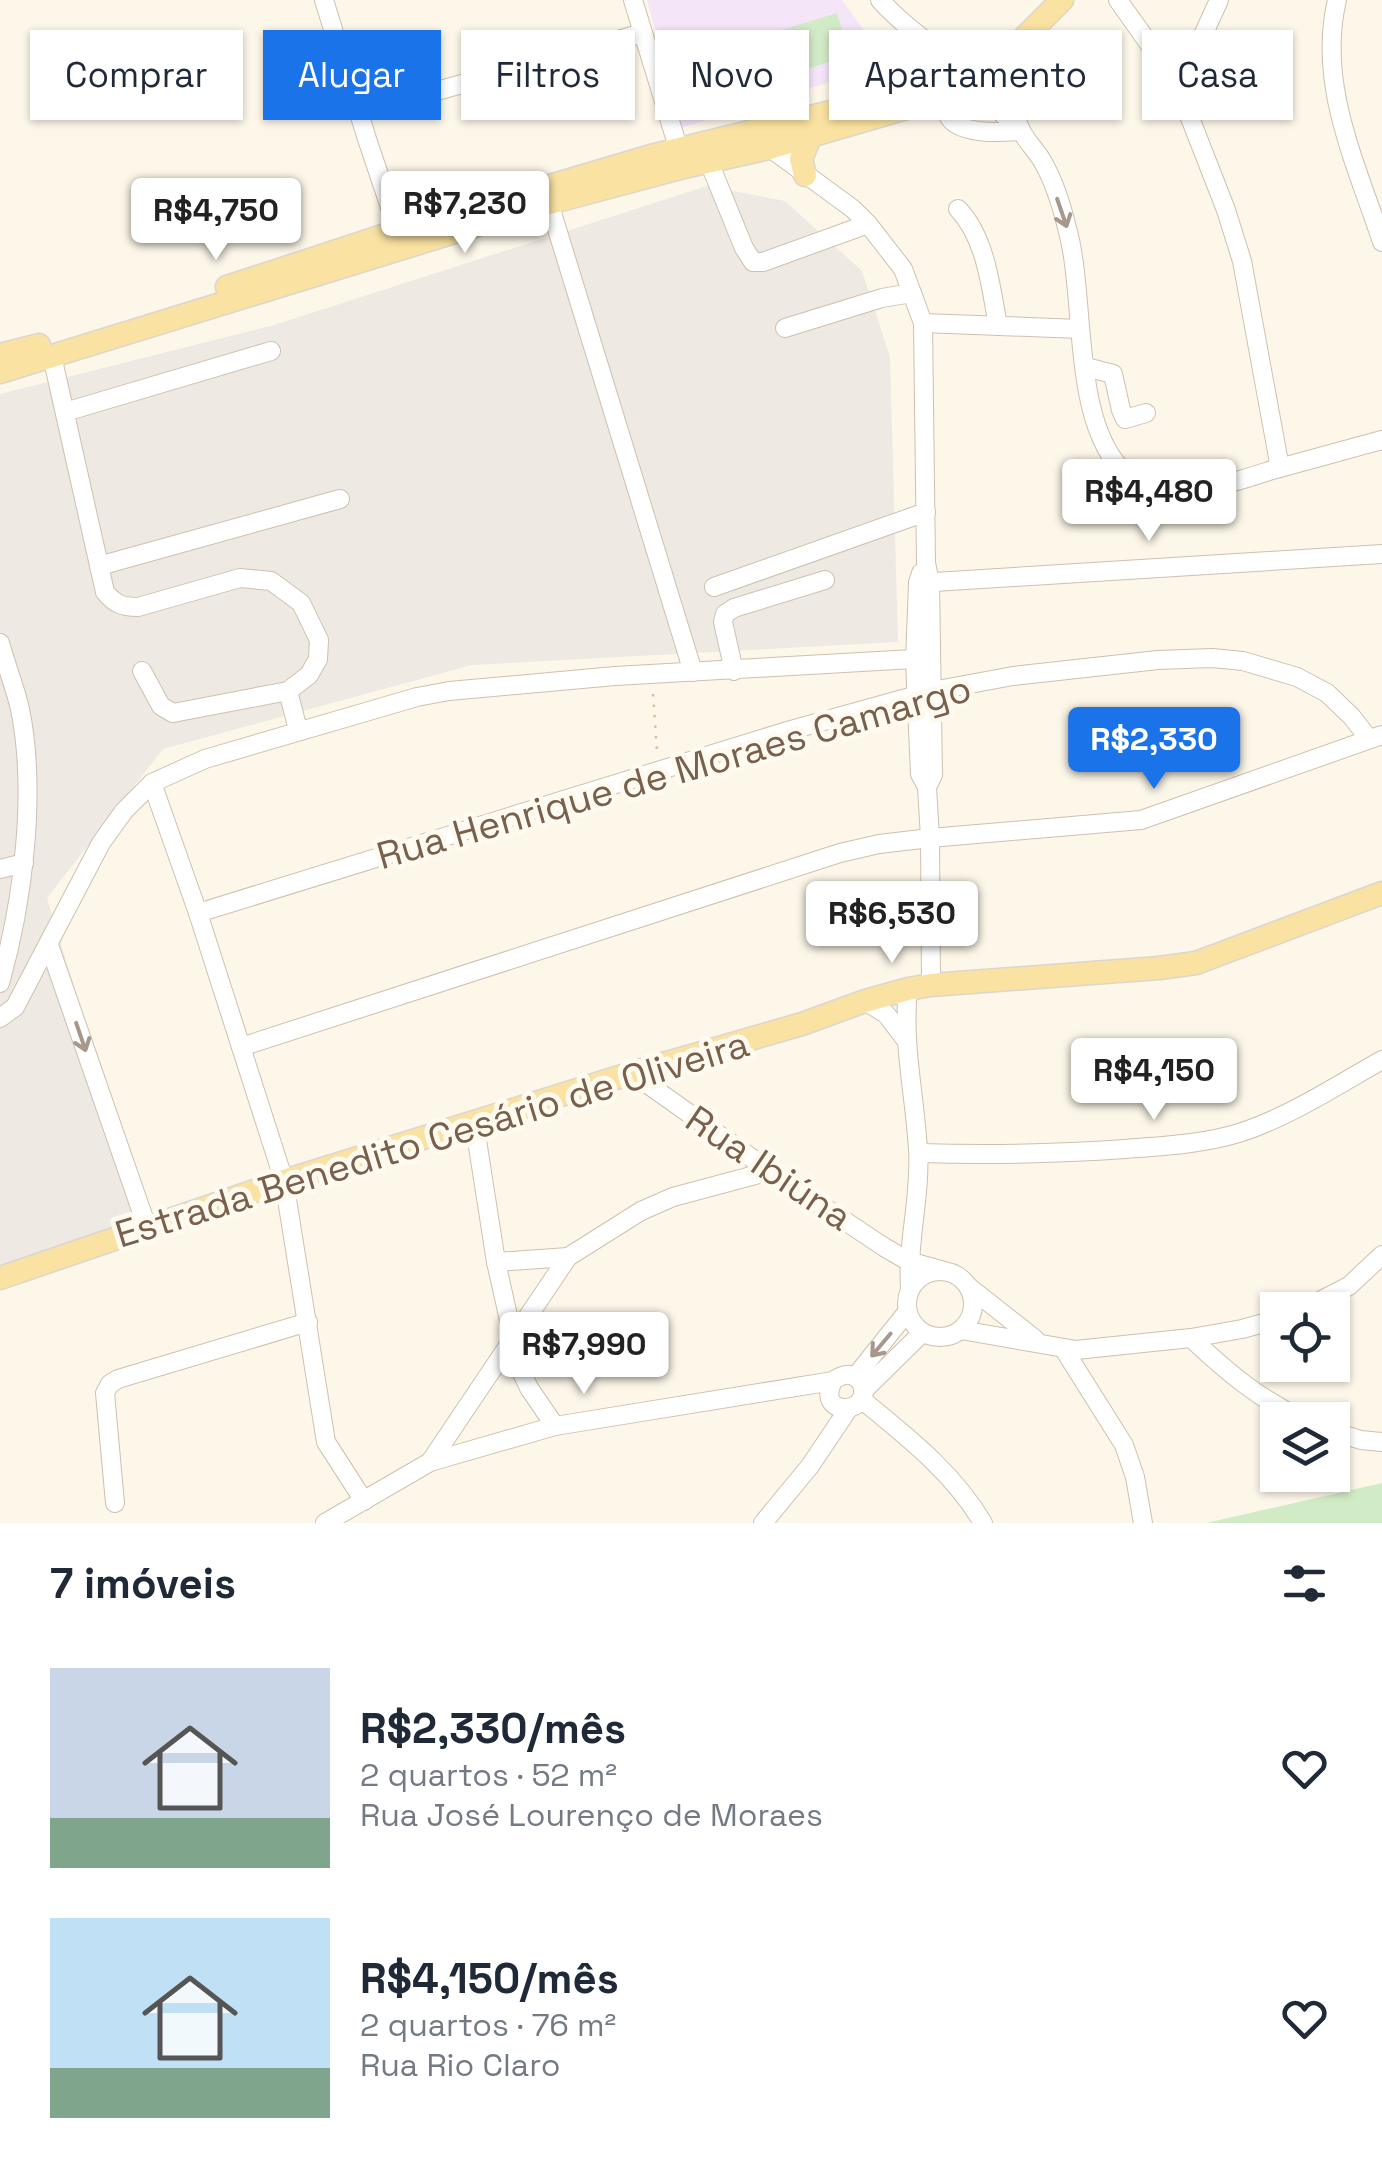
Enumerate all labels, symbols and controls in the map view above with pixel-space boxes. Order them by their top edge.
chip: Comprar [30,30,243,120]
chip: Alugar [263,30,441,120]
chip: Filtros [461,30,635,120]
chip: Novo [655,30,809,120]
chip: Apartamento [829,30,1122,120]
chip: Casa [1142,30,1293,120]
pin: R$7,230 [373,171,557,256]
pin: R$4,750 [124,178,308,263]
text: R$7,230 [403,183,527,223]
text: R$4,750 [153,190,279,230]
one-way arrow [1054,197,1072,228]
pin: R$4,480 [1057,459,1241,544]
text: R$4,480 [1084,471,1214,511]
street label: Rua Henrique de Moraes Camargo [371,664,977,880]
pin: R$2,330 [1062,707,1246,792]
text: R$2,330 [1090,719,1218,759]
pin: R$6,530 [800,881,984,966]
text: R$6,530 [828,893,956,933]
one-way arrow [73,1020,91,1051]
street label: Estrada Benedito Cesário de Oliveira [109,1020,755,1258]
pin: R$4,150 [1062,1038,1246,1123]
text: R$4,150 [1093,1050,1215,1090]
street label: Rua Ibiúna [677,1095,861,1241]
map controls [1260,1292,1350,1492]
button: locate [1260,1292,1350,1382]
pin: R$7,990 [492,1312,676,1397]
text: R$7,990 [522,1324,646,1364]
one-way arrow [870,1331,892,1357]
button: layers [1260,1402,1350,1492]
icon: filters [1277,1556,1332,1611]
text: 7 imóveis [50,1557,236,1610]
text: R$2,330/mês [360,1702,626,1755]
icon: home [130,1708,250,1828]
icon: heart [1277,1741,1332,1796]
text: 2 quartos · 52 m² [360,1755,617,1795]
text: Rua José Lourenço de Moraes [360,1795,823,1835]
text: R$4,150/mês [360,1952,619,2005]
icon: home [130,1958,250,2078]
icon: heart [1277,1991,1332,2046]
text: 2 quartos · 76 m² [360,2005,616,2045]
text: Rua Rio Claro [360,2045,560,2085]

